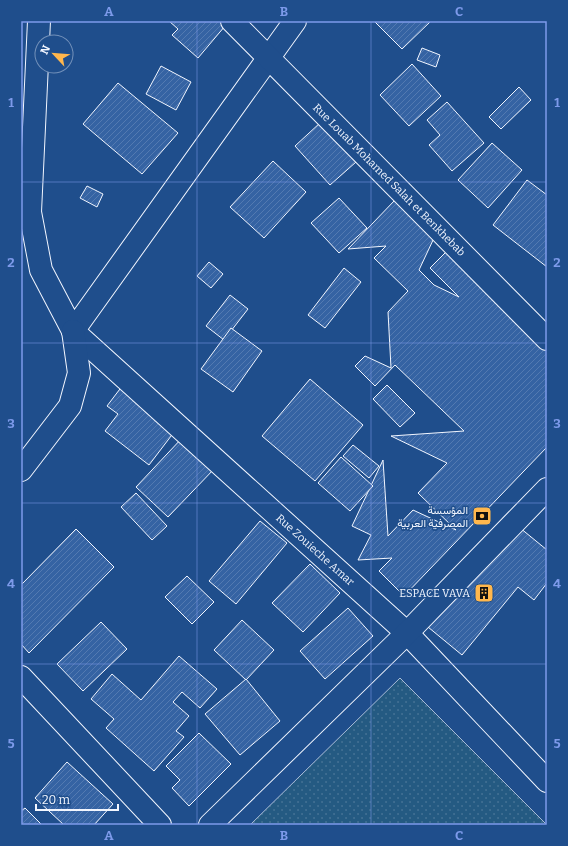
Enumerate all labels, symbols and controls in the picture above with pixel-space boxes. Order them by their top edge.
text: A [104,4,114,19]
text: B [280,4,288,19]
text: C [455,4,463,19]
north arrow [34,34,74,74]
text: N [38,43,53,57]
text: 1 [8,95,14,110]
text: 1 [554,95,560,110]
street label: Rue Louab Mohamed Salah et Benkhebab [310,101,468,259]
text: 2 [7,255,15,270]
text: 2 [553,255,561,270]
text: 3 [7,416,15,431]
text: 3 [553,416,561,431]
place label: المؤسسة المصرفية العربية [397,504,468,530]
bank icon: المؤسسة المصرفية العربية [471,505,493,527]
street label: Rue Zouieche Amar [273,511,357,589]
text: 4 [7,576,15,591]
text: 4 [553,576,561,591]
building icon: ESPACE VAVA [473,582,495,604]
place label: ESPACE VAVA [399,587,470,600]
text: 5 [7,736,15,751]
text: 5 [553,736,561,751]
scale bar [36,786,118,812]
text: 20 m [42,793,71,807]
text: A [104,828,114,843]
text: B [280,828,288,843]
text: C [455,828,463,843]

